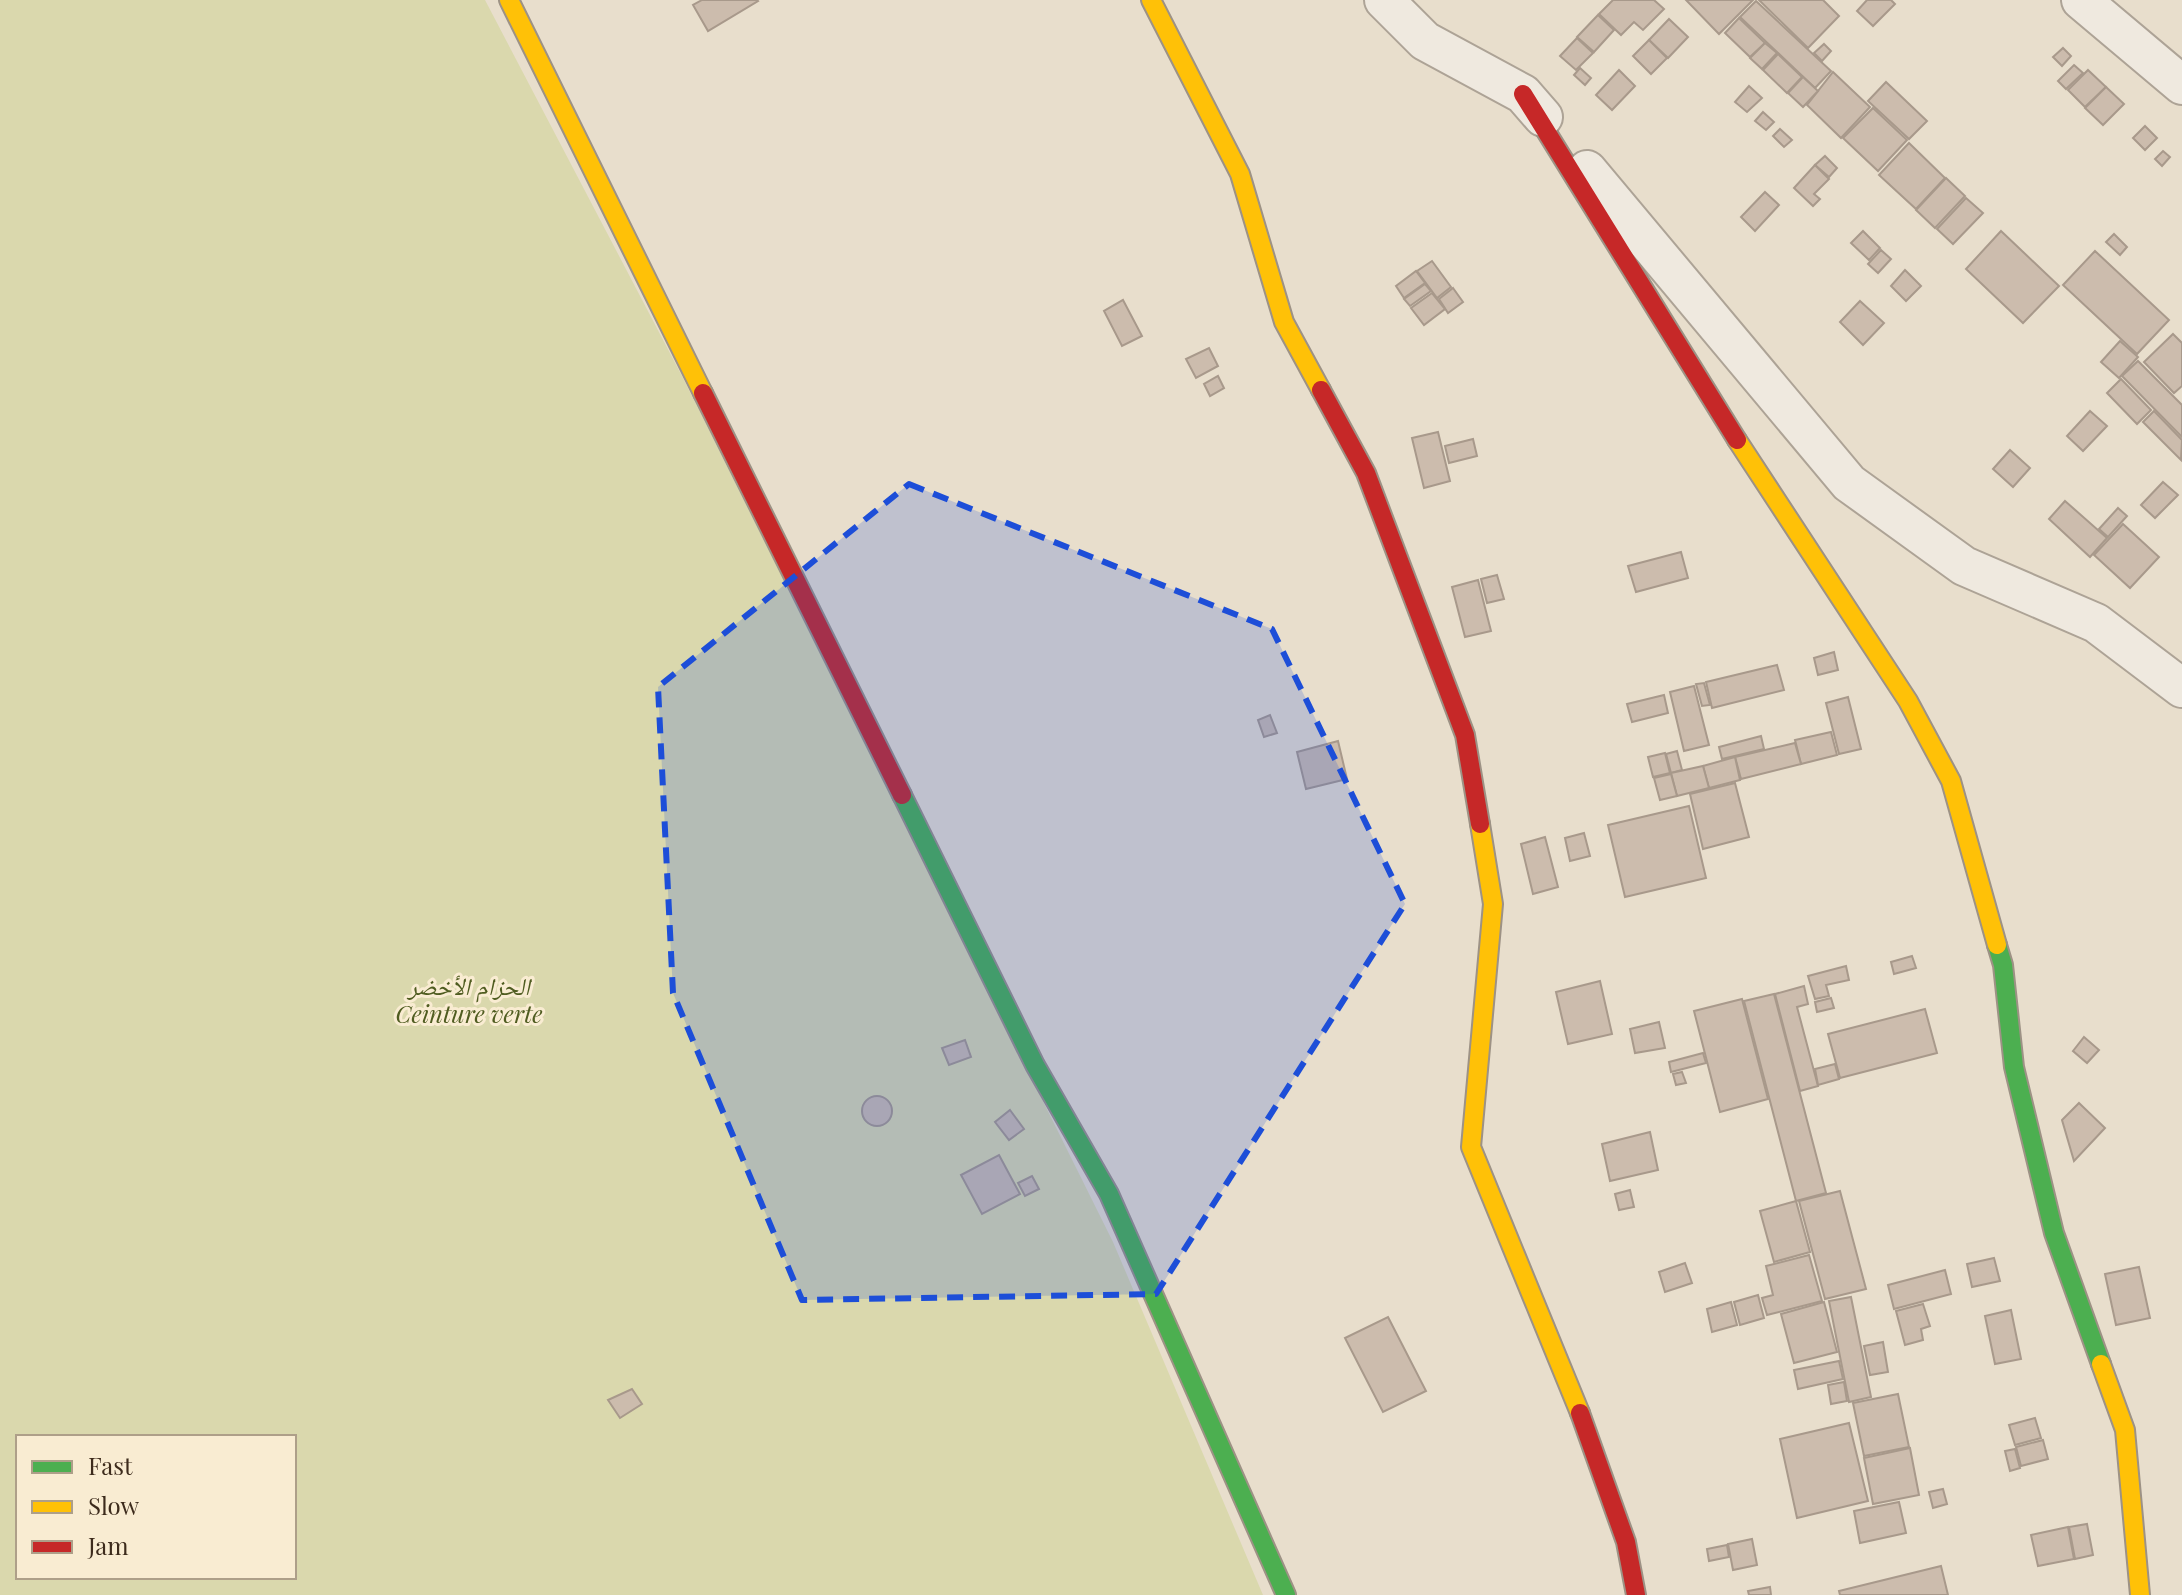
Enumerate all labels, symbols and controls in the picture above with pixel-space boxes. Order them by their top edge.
park label: الحزام الأخضر Ceinture verte [396,969,543,1029]
legend [16,1435,296,1579]
text: Fast [88,1449,133,1481]
text: Slow [88,1489,140,1521]
text: Jam [87,1529,129,1561]

